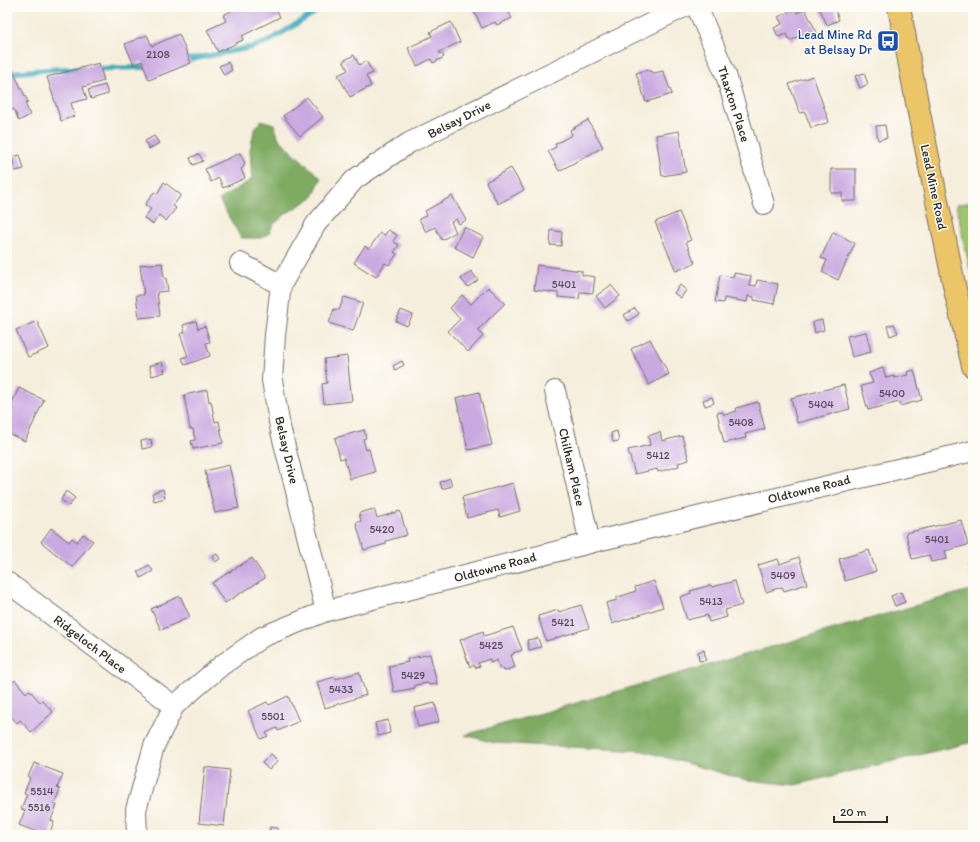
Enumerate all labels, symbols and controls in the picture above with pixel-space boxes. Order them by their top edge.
place label: Lead Mine Rd at Belsay Dr [798,27,872,57]
bus stop icon: Lead Mine Rd at Belsay Dr [875,28,901,54]
house number: 2108 [146,48,170,61]
street label: Thaxton Place [715,64,753,144]
street label: Belsay Drive [425,97,493,141]
street label: Lead Mine Road [918,143,950,231]
house number: 5401 [552,278,576,291]
house number: 5400 [879,387,905,400]
house number: 5404 [808,398,834,411]
street label: Belsay Drive [272,415,302,485]
house number: 5408 [728,416,754,429]
street label: Chilham Place [556,426,588,508]
house number: 5412 [646,449,670,462]
street label: Oldtowne Road [766,471,852,507]
house number: 5420 [370,523,395,536]
house number: 5401 [925,533,949,546]
street label: Oldtowne Road [452,549,538,585]
house number: 5409 [771,569,796,582]
house number: 5413 [699,595,723,608]
street label: Ridgeloch Place [51,612,129,676]
house number: 5421 [551,616,575,629]
house number: 5425 [479,639,503,652]
house number: 5429 [401,669,425,682]
house number: 5433 [329,683,353,696]
house number: 5501 [261,710,285,723]
house number: 5514 [30,785,54,798]
scale bar [834,798,887,824]
house number: 5516 [28,801,50,814]
text: 20 m [840,805,867,819]

